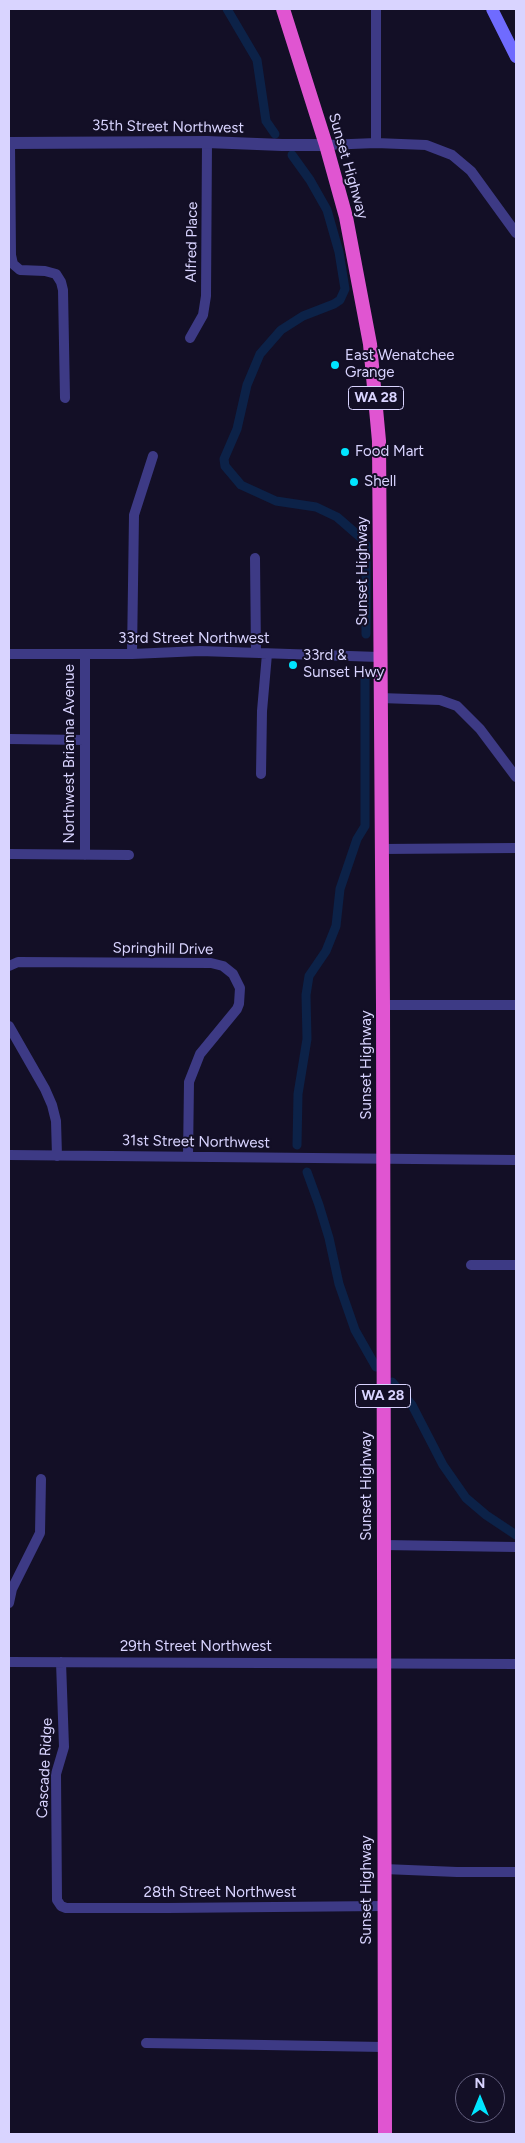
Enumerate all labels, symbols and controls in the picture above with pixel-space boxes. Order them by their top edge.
street label: Sunset Highway [324,111,372,221]
street label: 35th Street Northwest [92,117,244,137]
street label: Alfred Place [182,202,202,282]
place label: East Wenatchee Grange [345,347,454,382]
marker: East Wenatchee Grange [329,359,341,371]
road number: WA 28 [348,386,404,409]
place label: Food Mart [355,443,424,461]
marker: Food Mart [339,446,351,458]
place label: Shell [364,473,396,491]
marker: Shell [348,476,360,488]
street label: Sunset Highway [354,516,372,626]
street label: 33rd Street Northwest [118,630,270,648]
place label: 33rd & Sunset Hwy [303,647,384,682]
marker: 33rd & Sunset Hwy [287,659,299,671]
street label: Northwest Brianna Avenue [61,664,79,844]
street label: Springhill Drive [113,939,213,959]
street label: Sunset Highway [358,1010,376,1120]
street label: 31st Street Northwest [122,1132,270,1152]
road number: WA 28 [356,1384,410,1408]
street label: Sunset Highway [358,1431,376,1541]
street label: 29th Street Northwest [120,1638,272,1656]
street label: Cascade Ridge [33,1717,57,1819]
street label: Sunset Highway [358,1835,376,1945]
street label: 28th Street Northwest [144,1884,296,1902]
north arrow [455,2073,505,2123]
text: N [475,2075,485,2092]

